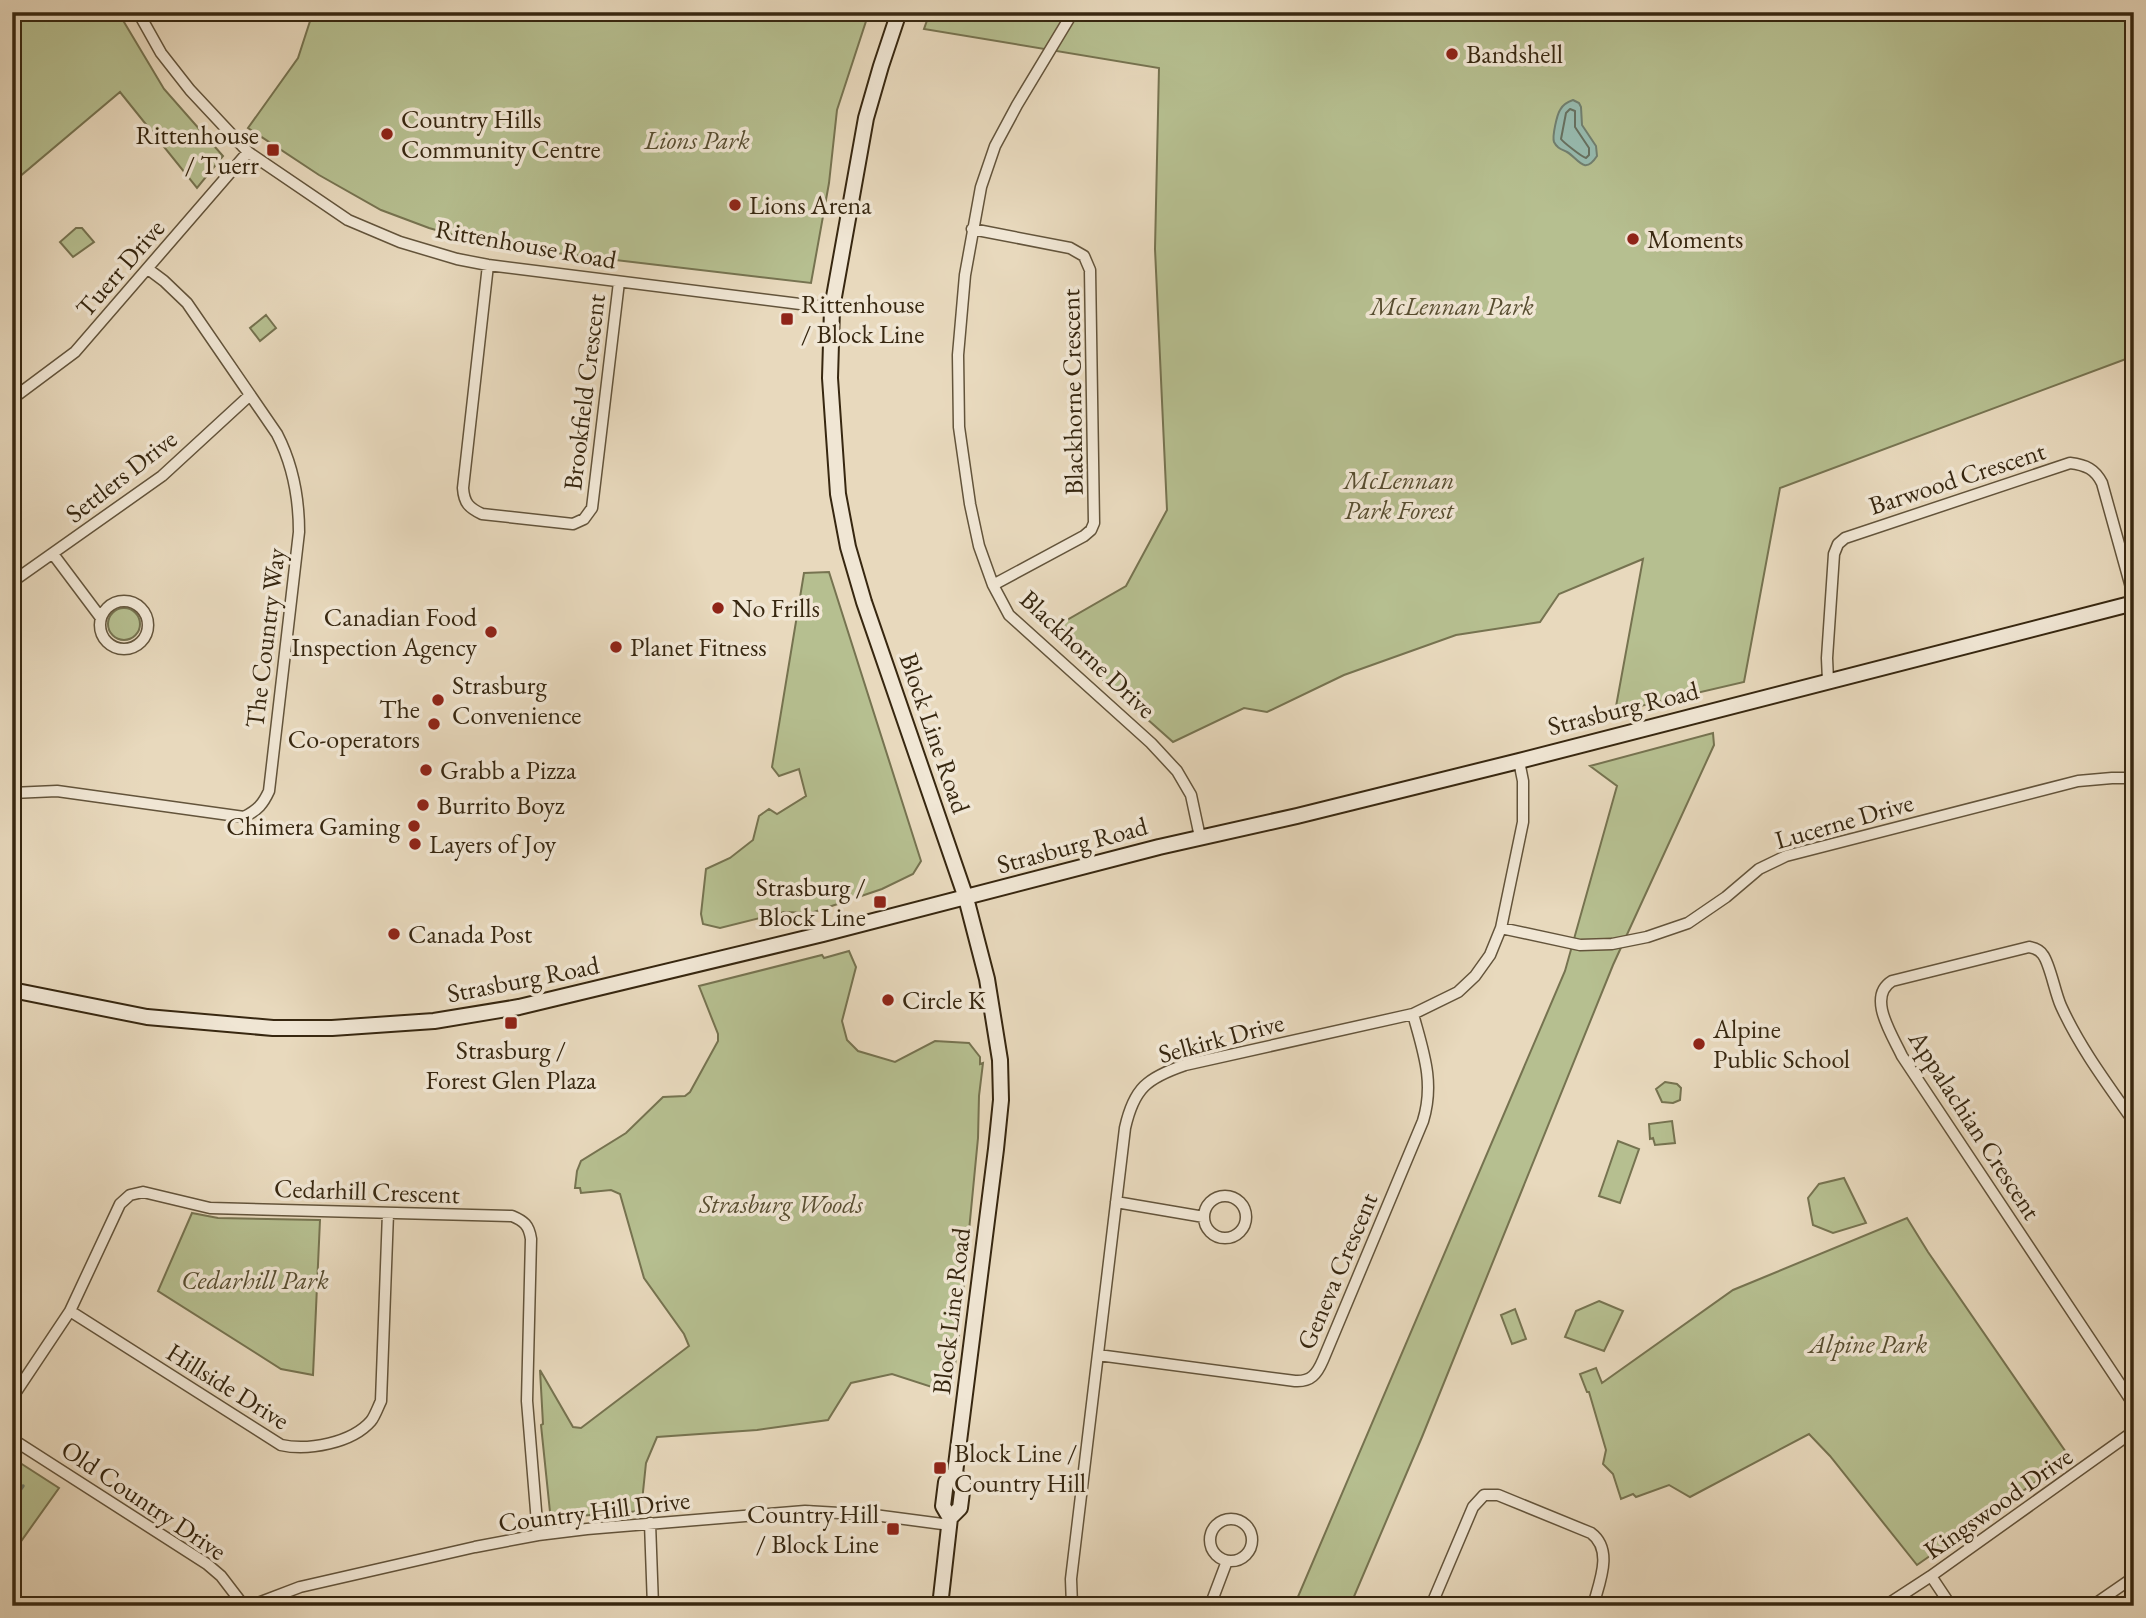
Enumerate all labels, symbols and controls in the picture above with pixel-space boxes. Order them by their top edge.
place label: Bandshell [1466,37,1563,71]
marker: Bandshell [1444,46,1460,62]
place label: Country Hills Community Centre [401,102,601,166]
place label: Rittenhouse / Tuerr [135,118,259,182]
park label: Lions Park [643,123,750,157]
marker: Country Hills Community Centre [379,126,395,142]
marker: Rittenhouse / Tuerr [265,142,281,158]
place label: Lions Arena [749,188,872,222]
marker: Lions Arena [727,197,743,213]
street label: Rittenhouse Road [433,211,620,277]
street label: Tuerr Drive [68,212,172,324]
place label: Moments [1647,222,1743,256]
marker: Moments [1625,231,1641,247]
place label: Rittenhouse / Block Line [801,287,925,351]
street label: Blackhorne Crescent [1053,288,1091,496]
park label: McLennan Park [1368,289,1534,323]
street label: Brookfield Crescent [555,292,613,492]
marker: Rittenhouse / Block Line [779,311,795,327]
street label: Settlers Drive [58,422,184,530]
street label: Barwood Crescent [1865,434,2049,522]
park label: McLennan Park Forest [1342,463,1455,527]
street label: The Country Way [237,545,293,730]
street label: Blackhorne Drive [1013,582,1163,726]
place label: No Frills [732,591,820,625]
place label: Canadian Food Inspection Agency [291,600,478,664]
marker: No Frills [710,600,726,616]
marker: Canadian Food Inspection Agency [483,624,499,640]
place label: Planet Fitness [630,630,767,664]
marker: Planet Fitness [608,639,624,655]
street label: Block Line Road [892,648,979,818]
place label: Strasburg Convenience [452,668,581,732]
street label: Strasburg Road [1544,673,1703,743]
place label: The Co-operators [288,692,420,756]
marker: Strasburg Convenience [430,692,446,708]
marker: The Co-operators [426,716,442,732]
place label: Grabb a Pizza [440,753,577,787]
marker: Grabb a Pizza [418,762,434,778]
street label: Lucerne Drive [1771,785,1917,857]
place label: Burrito Boyz [437,788,565,822]
marker: Burrito Boyz [415,797,431,813]
street label: Strasburg Road [993,808,1152,881]
place label: Chimera Gaming [226,809,401,843]
marker: Chimera Gaming [406,818,422,834]
place label: Layers of Joy [429,827,557,861]
marker: Layers of Joy [407,836,423,852]
place label: Strasburg / Block Line [756,870,866,934]
marker: Strasburg / Block Line [872,894,888,910]
place label: Canada Post [408,917,532,951]
marker: Canada Post [386,926,402,942]
street label: Strasburg Road [444,947,603,1010]
place label: Circle K [902,983,986,1017]
marker: Circle K [880,992,896,1008]
street label: Selkirk Drive [1154,1005,1288,1071]
place label: Alpine Public School [1712,1012,1850,1076]
marker: Strasburg / Forest Glen Plaza [503,1015,519,1031]
street label: Appalachian Crescent [1901,1023,2049,1226]
place label: Strasburg / Forest Glen Plaza [426,1033,597,1097]
marker: Alpine Public School [1691,1036,1707,1052]
street label: Cedarhill Crescent [274,1171,460,1211]
park label: Strasburg Woods [698,1187,864,1221]
street label: Geneva Crescent [1289,1187,1385,1355]
street label: Block Line Road [924,1225,978,1396]
park label: Cedarhill Park [181,1263,329,1297]
park label: Alpine Park [1807,1327,1927,1361]
street label: Hillside Drive [160,1335,296,1437]
street label: Old Country Drive [55,1432,233,1568]
place label: Block Line / Country Hill [954,1436,1086,1500]
street label: Kingswood Drive [1917,1439,2079,1567]
marker: Block Line / Country Hill [932,1460,948,1476]
street label: Country Hill Drive [496,1482,692,1540]
place label: Country Hill / Block Line [747,1497,879,1561]
marker: Country Hill / Block Line [885,1521,901,1537]

